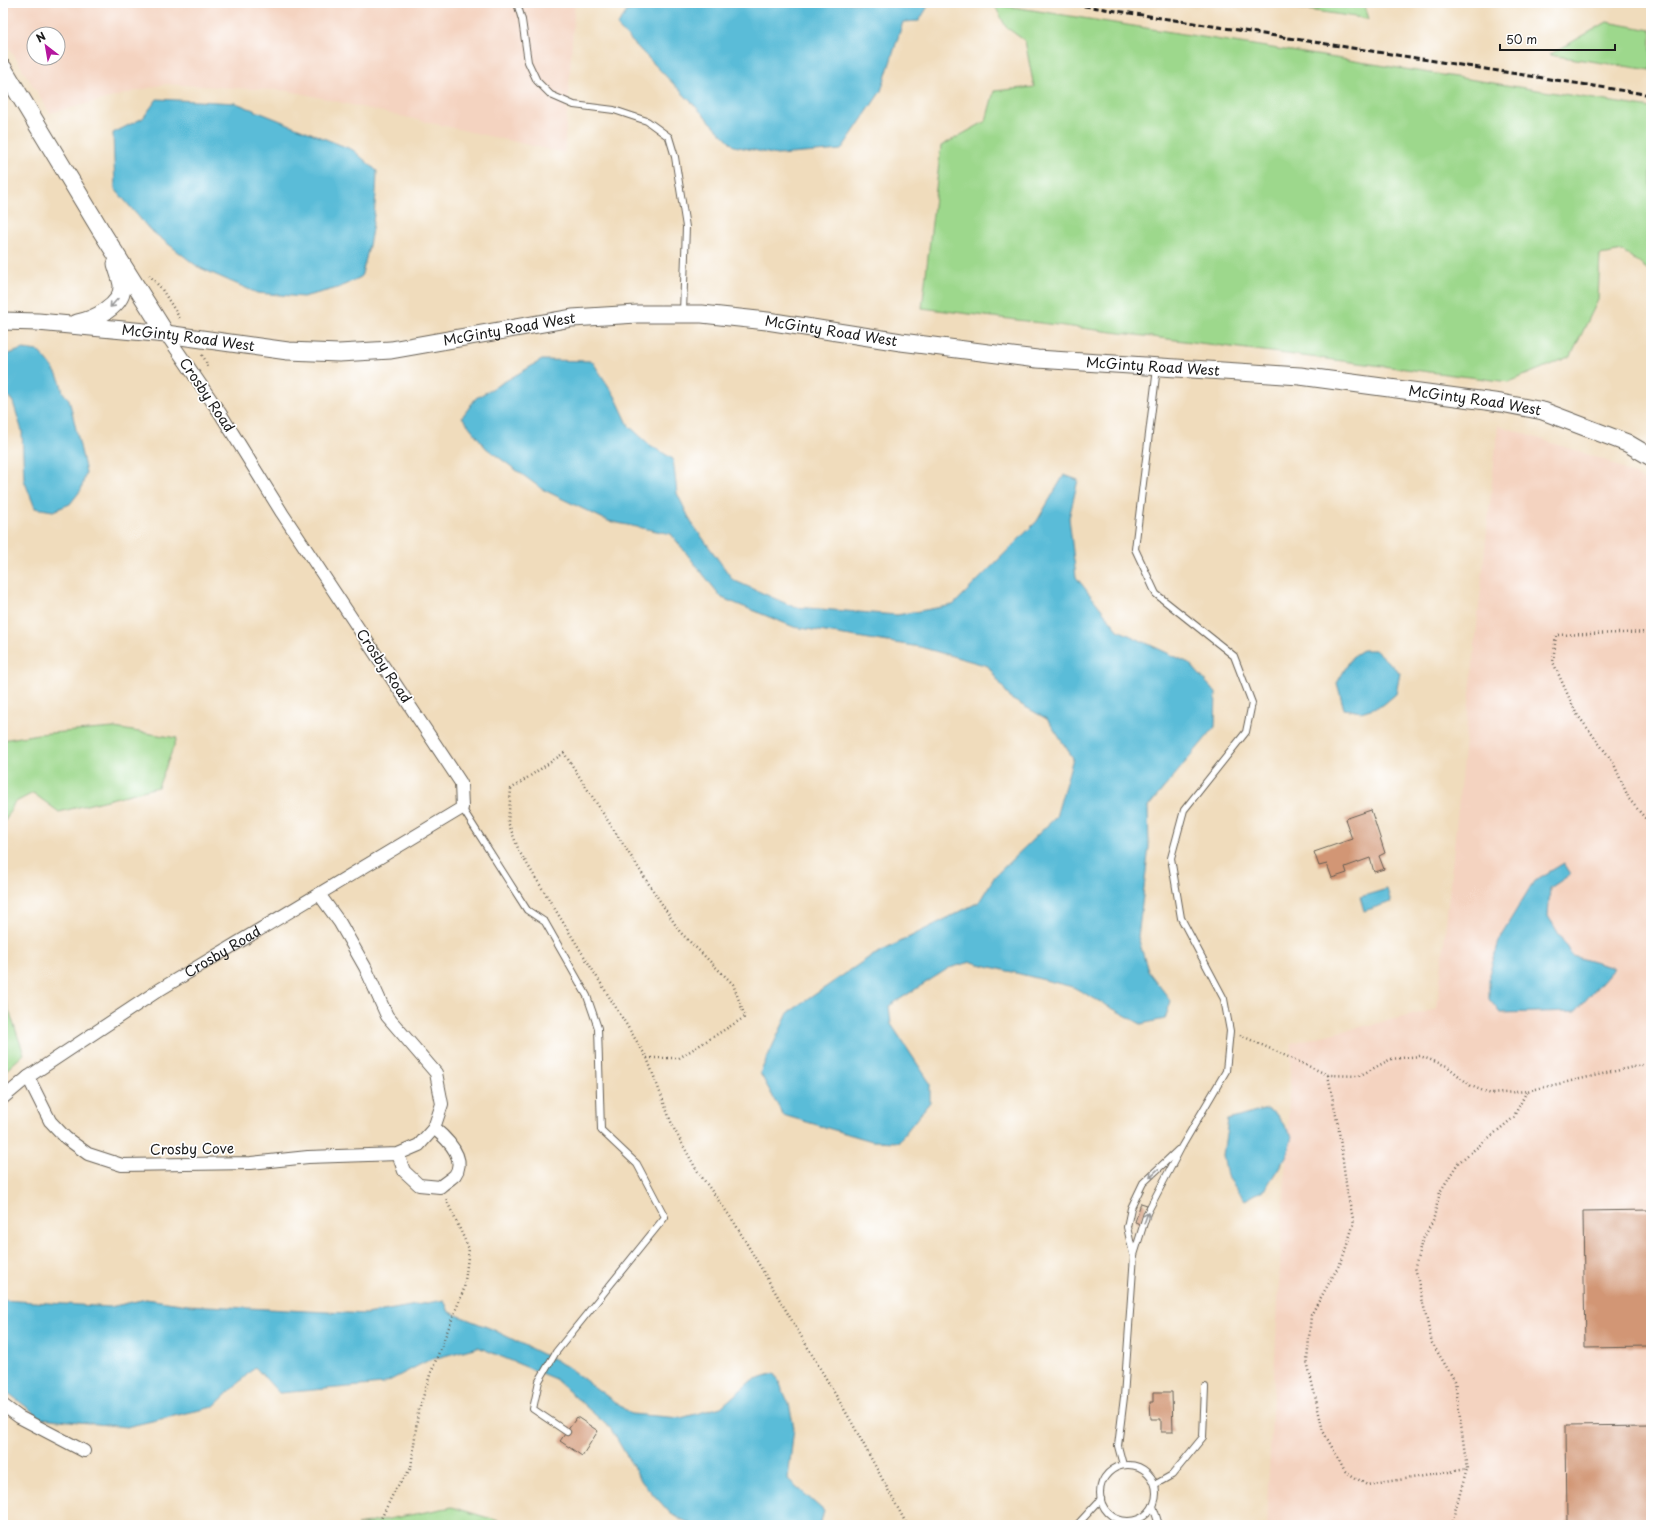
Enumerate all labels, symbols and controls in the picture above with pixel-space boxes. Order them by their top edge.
north arrow [26,26,66,66]
scale bar [1500,26,1615,52]
text: N [32,27,49,47]
text: 50 m [1506,30,1537,48]
one-way arrow [109,298,118,308]
street label: McGinty Road West [441,307,576,351]
street label: McGinty Road West [763,310,899,351]
street label: McGinty Road West [121,319,256,356]
street label: McGinty Road West [1085,351,1221,381]
street label: Crosby Road [175,353,240,436]
street label: McGinty Road West [1407,380,1543,421]
street label: Crosby Road [352,624,417,707]
street label: Crosby Road [180,920,264,983]
street label: Crosby Cove [150,1137,234,1160]
one-way arrow [1149,1168,1159,1178]
one-way arrow [1142,1212,1150,1224]

